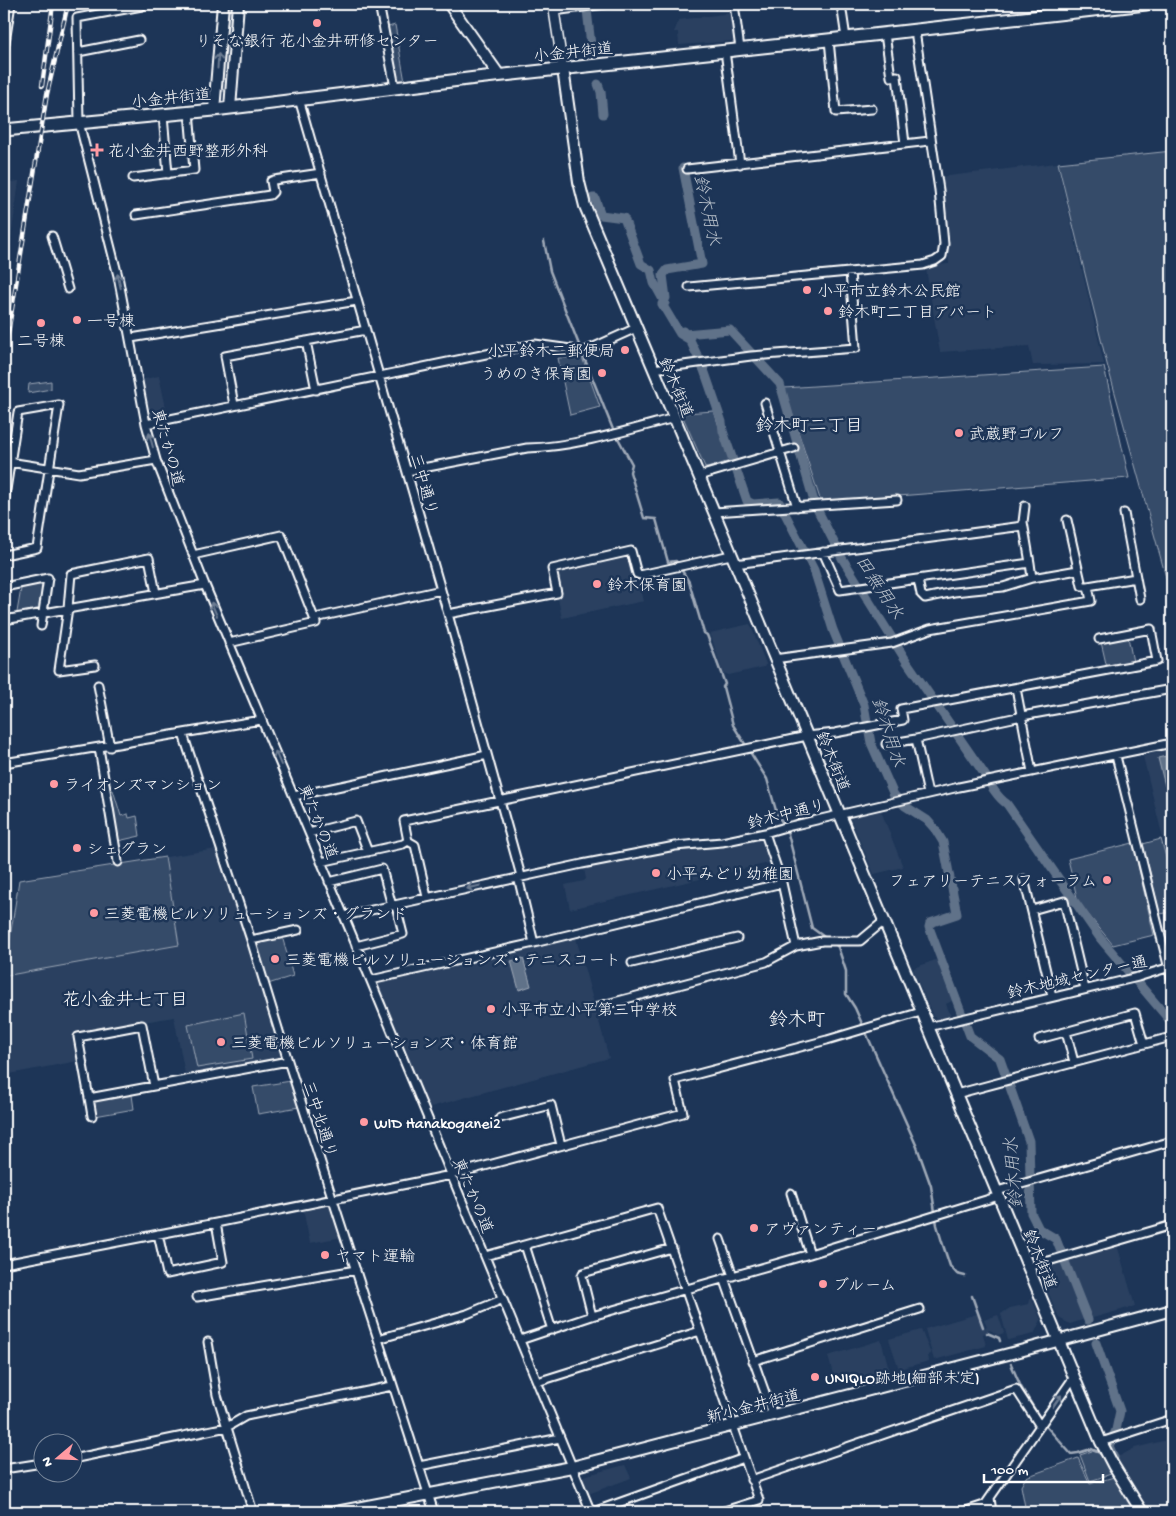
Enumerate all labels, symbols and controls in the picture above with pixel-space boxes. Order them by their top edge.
marker: りそな銀行 花小金井研修センター [311,17,323,29]
place label: りそな銀行 花小金井研修センター [195,33,439,53]
street label: 小金井街道 [532,40,614,68]
one-way arrow [214,53,223,69]
street label: 小金井街道 [130,86,212,114]
marker: 花小金井西野整形外科 [90,143,104,157]
place label: 花小金井西野整形外科 [108,143,268,163]
water label: 鈴木用水 [688,173,724,248]
one-way arrow [113,274,123,290]
place label: 小平市立鈴木公民館 [817,283,961,303]
marker: 小平市立鈴木公民館 [801,284,813,296]
place label: 鈴木町二丁目アパート [838,304,997,324]
marker: 鈴木町二丁目アパート [822,305,834,317]
place label: 一号棟 [87,312,135,333]
marker: 一号棟 [71,314,83,326]
marker: 二号棟 [35,317,47,329]
place label: 二号棟 [17,332,65,353]
place label: 小平鈴木二郵便局 [487,343,615,363]
marker: 小平鈴木二郵便局 [619,344,631,356]
street label: 鈴木街道 [653,355,696,422]
place label: うめのき保育園 [480,366,592,386]
marker: うめのき保育園 [596,367,608,379]
street label: 東たかの道 [145,406,188,489]
district label: 鈴木町二丁目 [755,416,863,438]
place label: 武蔵野ゴルフ [969,425,1064,446]
marker: 武蔵野ゴルフ [953,427,965,439]
one-way arrow [145,433,155,449]
street label: 三中通り [404,451,441,518]
water label: 田無用水 [849,552,907,624]
place label: 鈴木保育園 [607,577,687,597]
marker: 鈴木保育園 [591,578,603,590]
one-way arrow [209,601,218,616]
water label: 鈴木用水 [866,695,909,770]
street label: 鈴木街道 [810,729,852,796]
one-way arrow [272,751,282,766]
marker: ライオンズマンション [48,778,60,790]
place label: ライオンズマンション [64,778,222,797]
street label: 東たかの道 [292,781,341,863]
street label: 鈴木中通り [745,797,828,835]
place label: シェグラン [87,841,167,861]
marker: シェグラン [71,842,83,854]
place label: 小平みどり幼稚園 [666,866,794,886]
marker: 小平みどり幼稚園 [650,867,662,879]
place label: フェアリーテニスフォーラム [889,874,1097,893]
marker: フェアリーテニスフォーラム [1101,874,1113,886]
one-way arrow [466,883,482,892]
place label: 三菱電機ビルソリューションズ・グランド [104,906,407,926]
marker: 三菱電機ビルソリューションズ・グランド [88,907,100,919]
place label: 三菱電機ビルソリューションズ・テニスコート [285,952,621,972]
marker: 三菱電機ビルソリューションズ・テニスコート [269,953,281,965]
street label: 鈴木地域センター通 [1006,953,1150,1005]
district label: 花小金井七丁目 [62,990,188,1012]
place label: 小平市立小平第三中学校 [501,1001,677,1022]
marker: 小平市立小平第三中学校 [485,1003,497,1015]
district label: 鈴木町 [768,1009,826,1033]
place label: 三菱電機ビルソリューションズ・体育館 [231,1035,518,1055]
marker: 三菱電機ビルソリューションズ・体育館 [215,1036,227,1048]
street label: 三中北通り [296,1079,340,1161]
marker: WID Hanakoganei2 [358,1116,370,1128]
place label: WID Hanakoganei2 [374,1116,501,1135]
water label: 鈴木用水 [1001,1136,1029,1210]
street label: 東たかの道 [446,1155,497,1237]
marker: アヴァンティー [748,1222,760,1234]
place label: アヴァンティー [764,1222,877,1241]
street label: 鈴木街道 [1017,1227,1059,1294]
place label: ヤマト運輸 [335,1248,415,1268]
marker: ヤマト運輸 [319,1249,331,1261]
place label: ブルーム [833,1277,896,1297]
marker: ブルーム [817,1278,829,1290]
place label: UNIQLO跡地(細部未定) [825,1369,980,1390]
marker: UNIQLO跡地(細部未定) [809,1371,821,1383]
street label: 新小金井街道 [705,1387,803,1429]
one-way arrow [1052,1394,1062,1408]
north arrow [32,1434,82,1484]
scale bar [984,1451,1102,1483]
text: N [39,1454,58,1469]
text: 100 m [990,1462,1029,1480]

